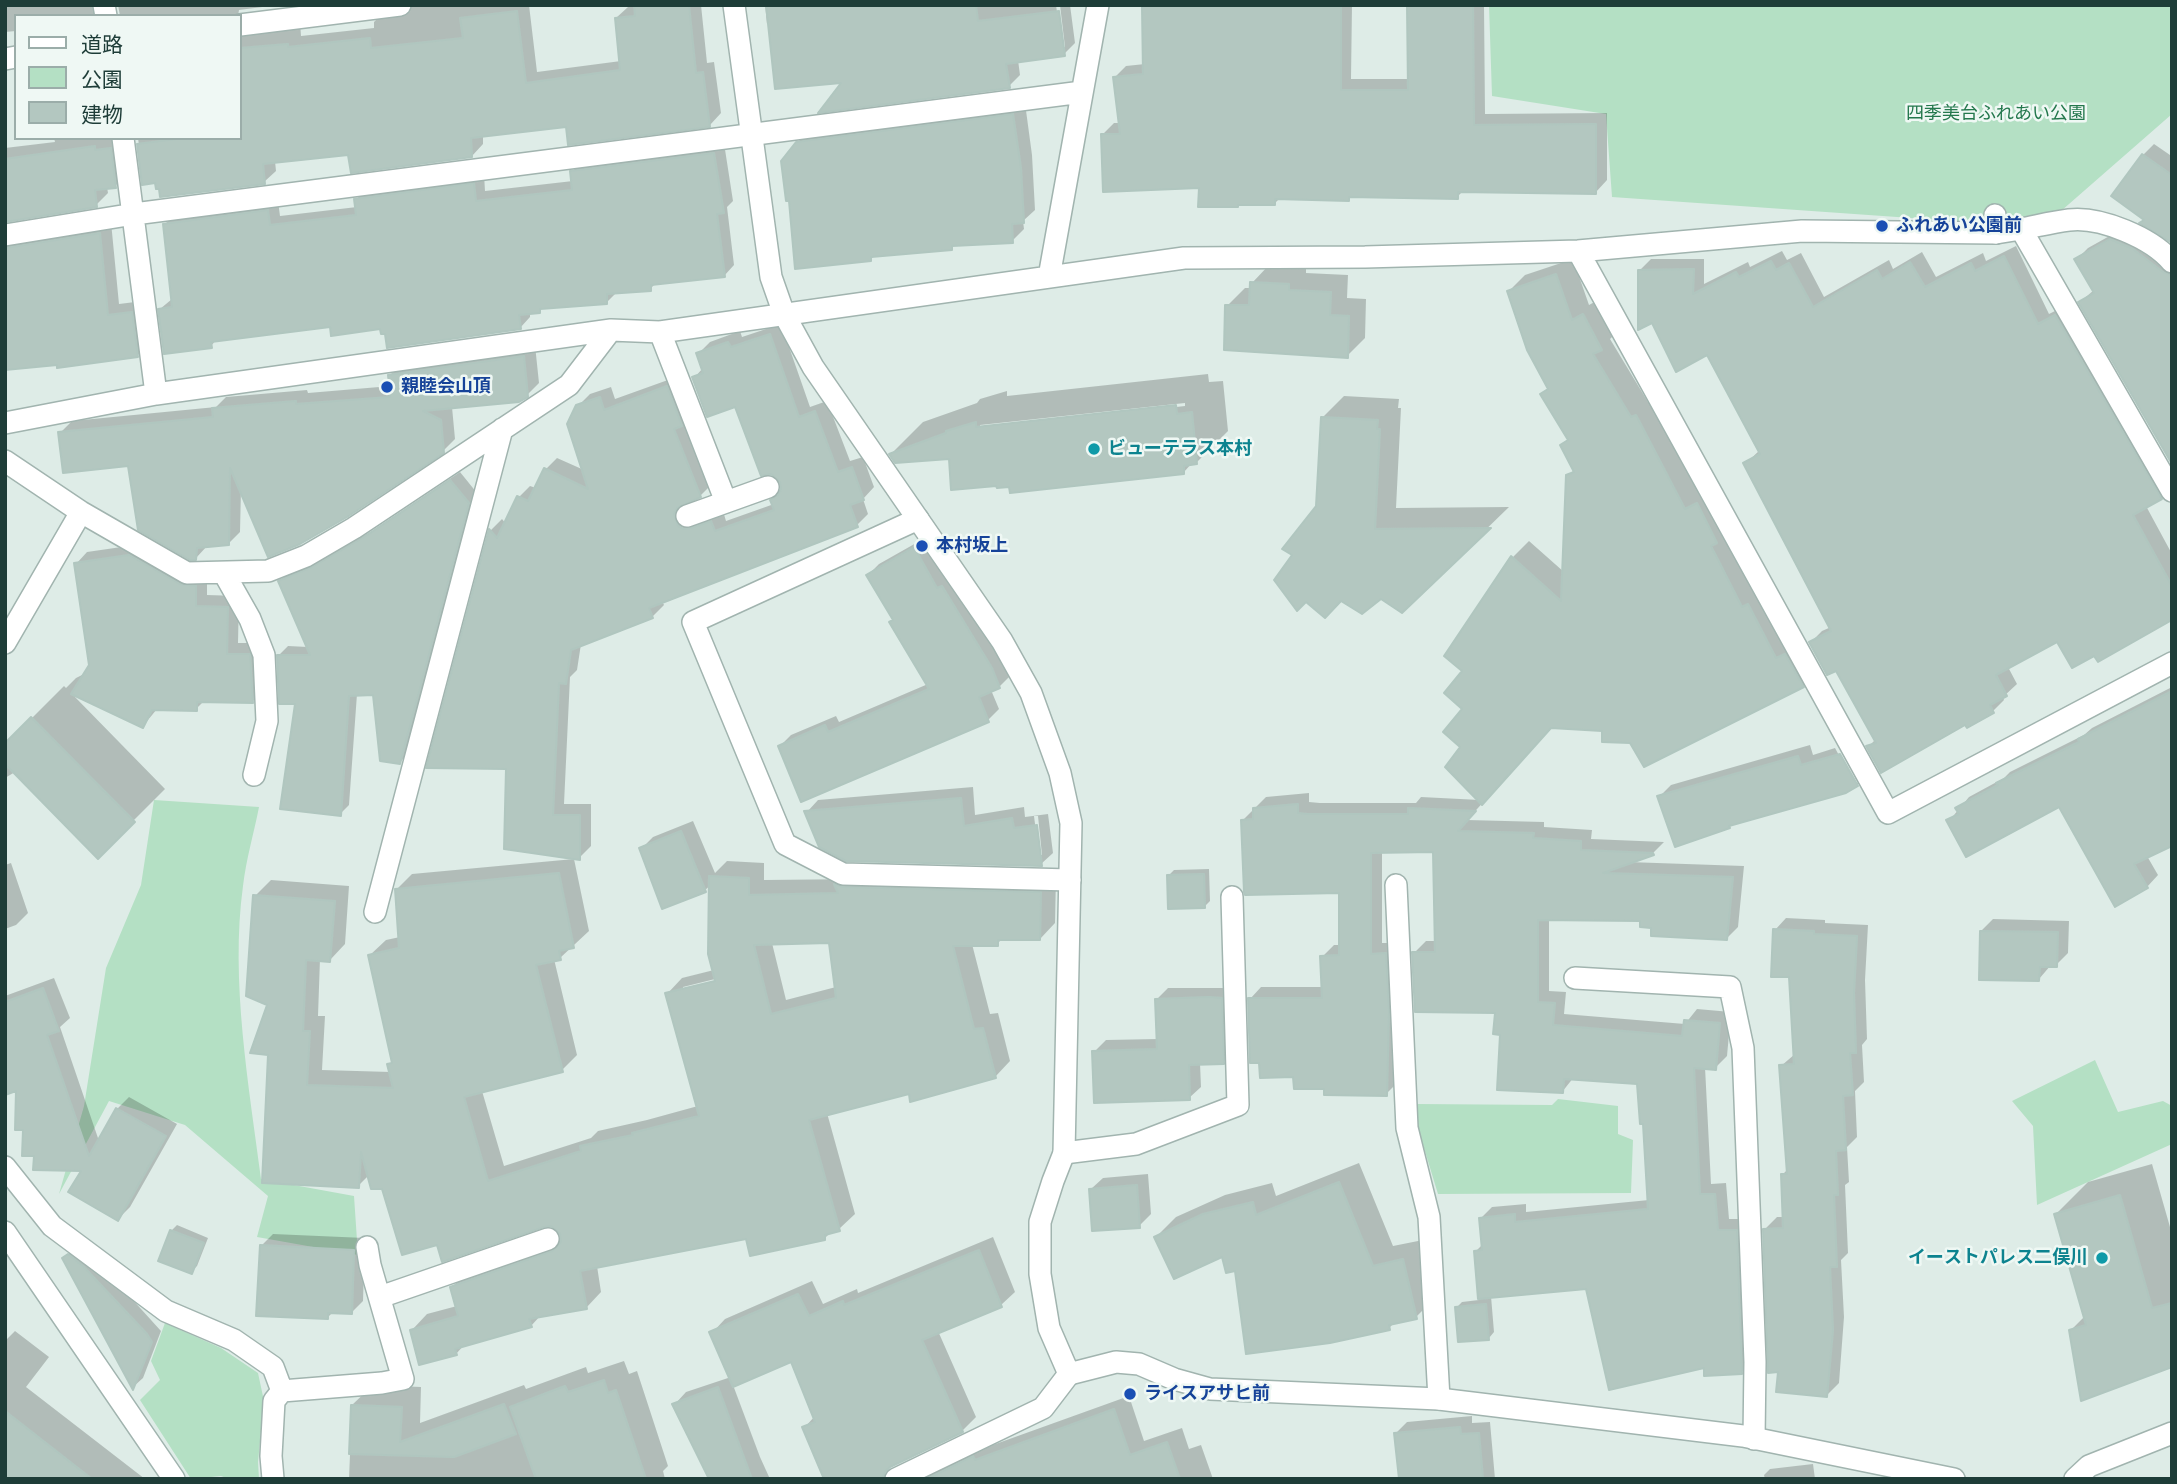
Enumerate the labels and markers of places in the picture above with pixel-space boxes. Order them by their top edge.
place label: ふれあい公園前 [1896,215,2022,237]
marker: ふれあい公園前 [1874,218,1890,234]
place label: 親睦会山頂 [401,376,491,398]
marker: 親睦会山頂 [379,379,395,395]
place label: ビューテラス本村 [1108,438,1252,460]
marker: ビューテラス本村 [1086,441,1102,457]
place label: 本村坂上 [936,535,1008,557]
marker: 本村坂上 [914,538,930,554]
place label: イーストパレス二俣川 [1908,1247,2088,1269]
marker: イーストパレス二俣川 [2094,1250,2110,1266]
place label: ライスアサヒ前 [1144,1383,1270,1405]
marker: ライスアサヒ前 [1122,1386,1138,1402]

